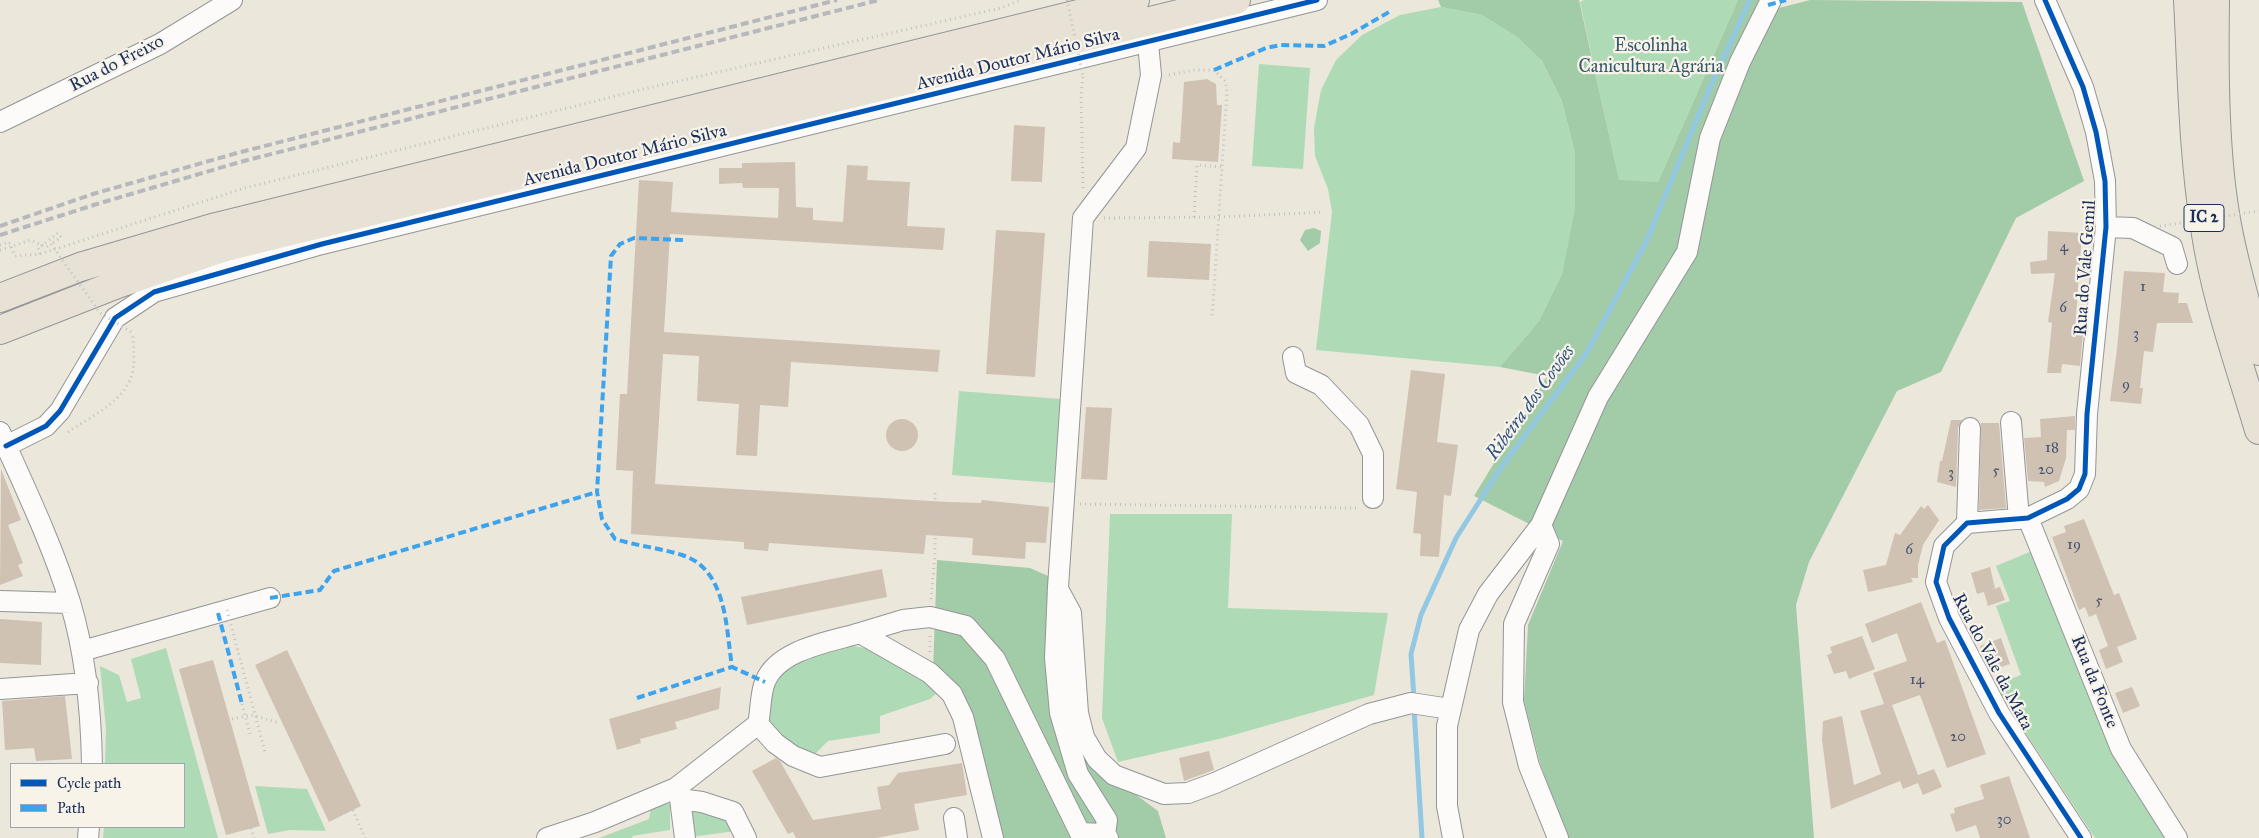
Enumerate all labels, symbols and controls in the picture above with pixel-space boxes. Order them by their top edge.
street label: Avenida Doutor Mário Silva [914,24,1122,96]
street label: Rua do Freixo [66,31,168,97]
park label: Escolinha Canicultura Agrária [1579,36,1723,78]
street label: Avenida Doutor Mário Silva [521,120,729,192]
street label: Rua do Vale Gemil [2070,199,2102,337]
road number: IC 2 [2184,204,2224,232]
house number: 4 [2060,238,2068,256]
house number: 1 [2140,278,2146,296]
house number: 6 [2059,299,2067,317]
house number: 3 [2133,325,2139,343]
water label: Ribeira dos Covões [1482,341,1580,465]
house number: 9 [2122,376,2130,394]
house number: 18 [2045,439,2059,457]
house number: 20 [2038,461,2054,479]
house number: 5 [1993,462,1999,480]
house number: 3 [1948,464,1954,482]
house number: 19 [2067,536,2081,554]
house number: 6 [1905,541,1913,559]
street label: Rua do Vale da Mata [1947,590,2037,734]
house number: 5 [2096,592,2102,610]
street label: Rua da Fonte [2066,632,2122,732]
house number: 14 [1910,671,1924,689]
house number: 20 [1950,728,1966,746]
legend [10,763,185,828]
text: Cycle path [57,774,121,792]
text: Path [57,799,85,817]
house number: 30 [1997,811,2011,829]

